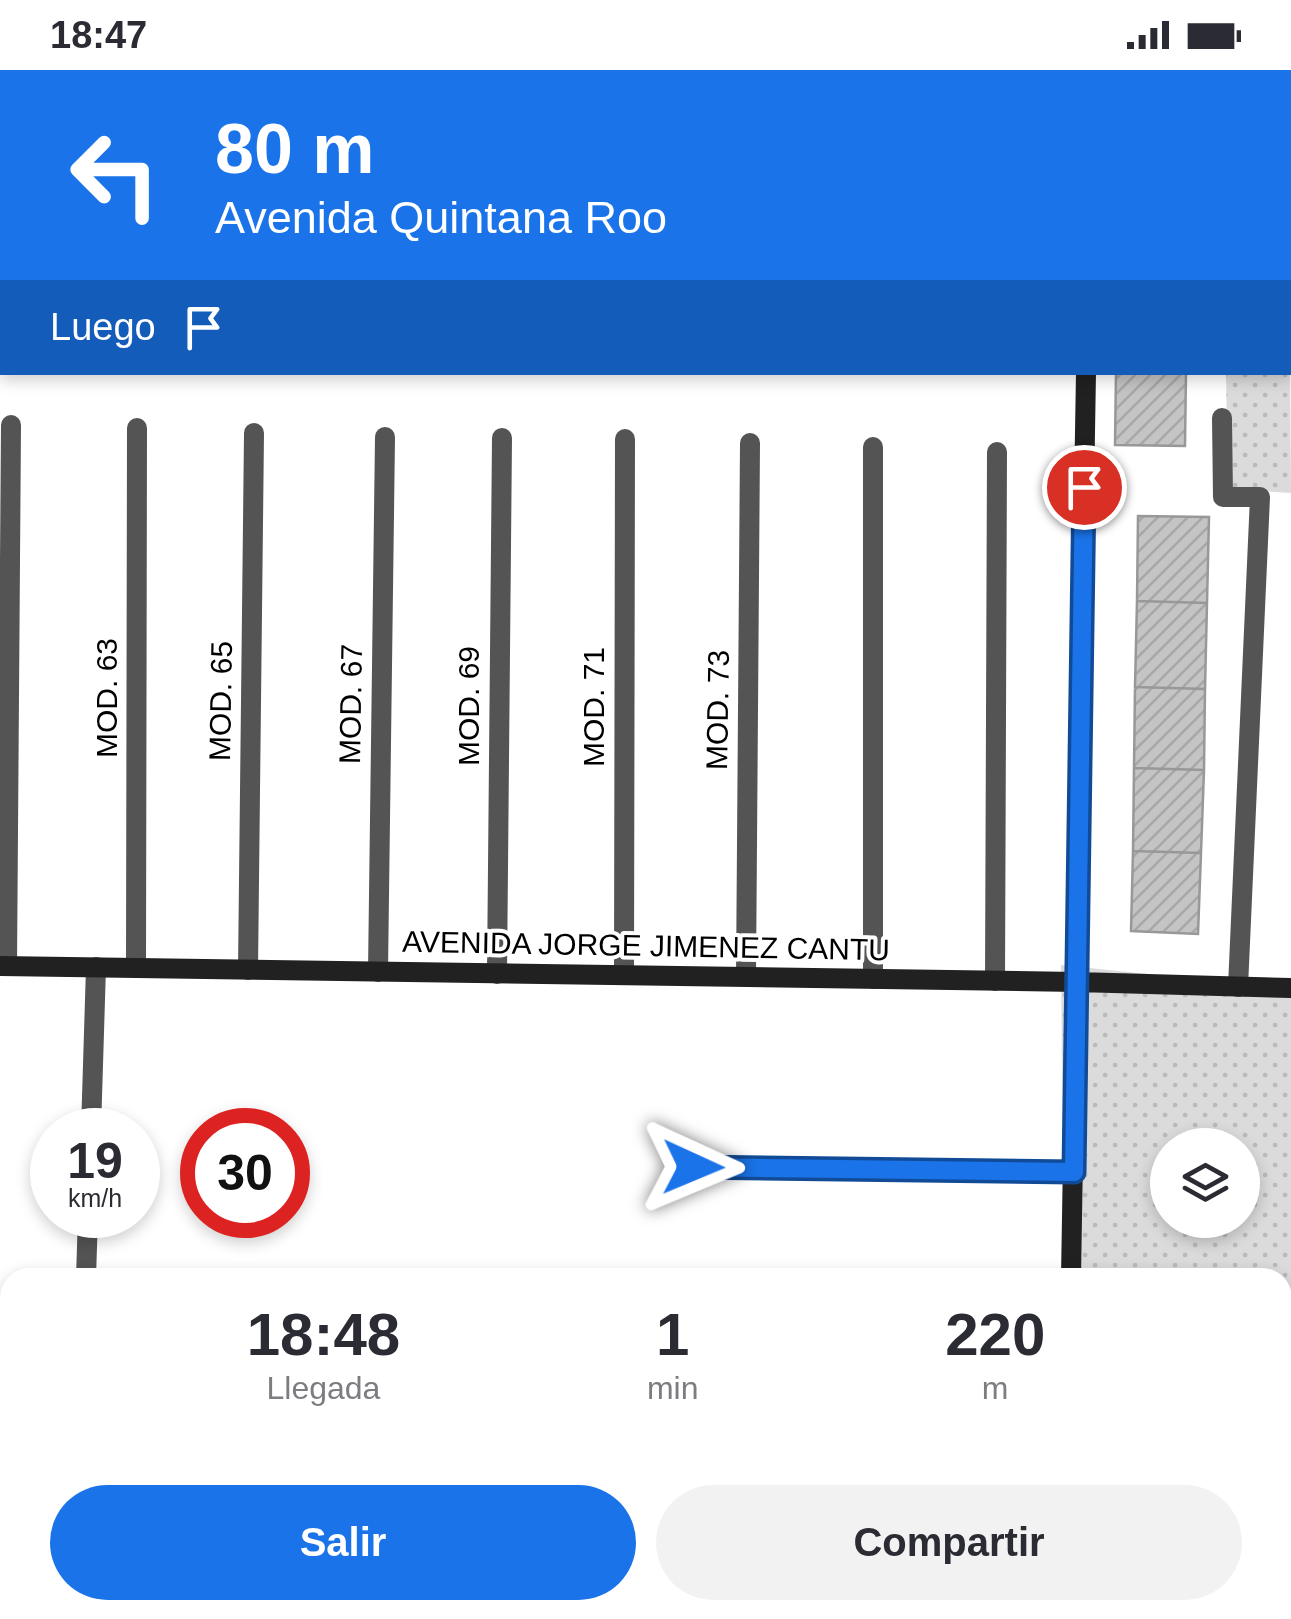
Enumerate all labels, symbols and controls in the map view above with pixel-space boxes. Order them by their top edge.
text: 18:47 [50,14,147,56]
icon: left [50,110,180,240]
text: 80 m [215,110,375,188]
text: Avenida Quintana Roo [215,192,667,243]
icon: arrive [176,300,231,355]
text: Luego [50,306,156,348]
pin [1042,445,1127,530]
icon: arrive [1057,460,1112,515]
street label: MOD. 63 [90,638,123,758]
street label: MOD. 65 [203,641,238,761]
street label: MOD. 67 [333,644,368,764]
street label: MOD. 69 [452,646,485,766]
street label: MOD. 71 [577,647,610,767]
street label: MOD. 73 [700,650,735,770]
street label: AVENIDA JORGE JIMENEZ CANTU [402,925,890,966]
speed limit sign: 30 [180,1108,310,1238]
position arrow [641,1115,745,1219]
map controls [1150,1128,1260,1238]
button: layers [1150,1128,1260,1238]
text: 19 [67,1133,123,1189]
text: km/h [68,1184,122,1212]
text: 18:48 [247,1301,400,1368]
text: 1 [656,1301,689,1368]
text: 220 [945,1301,1045,1368]
text: Llegada [266,1370,380,1406]
text: min [647,1370,698,1406]
text: m [982,1370,1009,1406]
button: Salir [50,1485,636,1600]
button: Compartir [656,1485,1242,1600]

